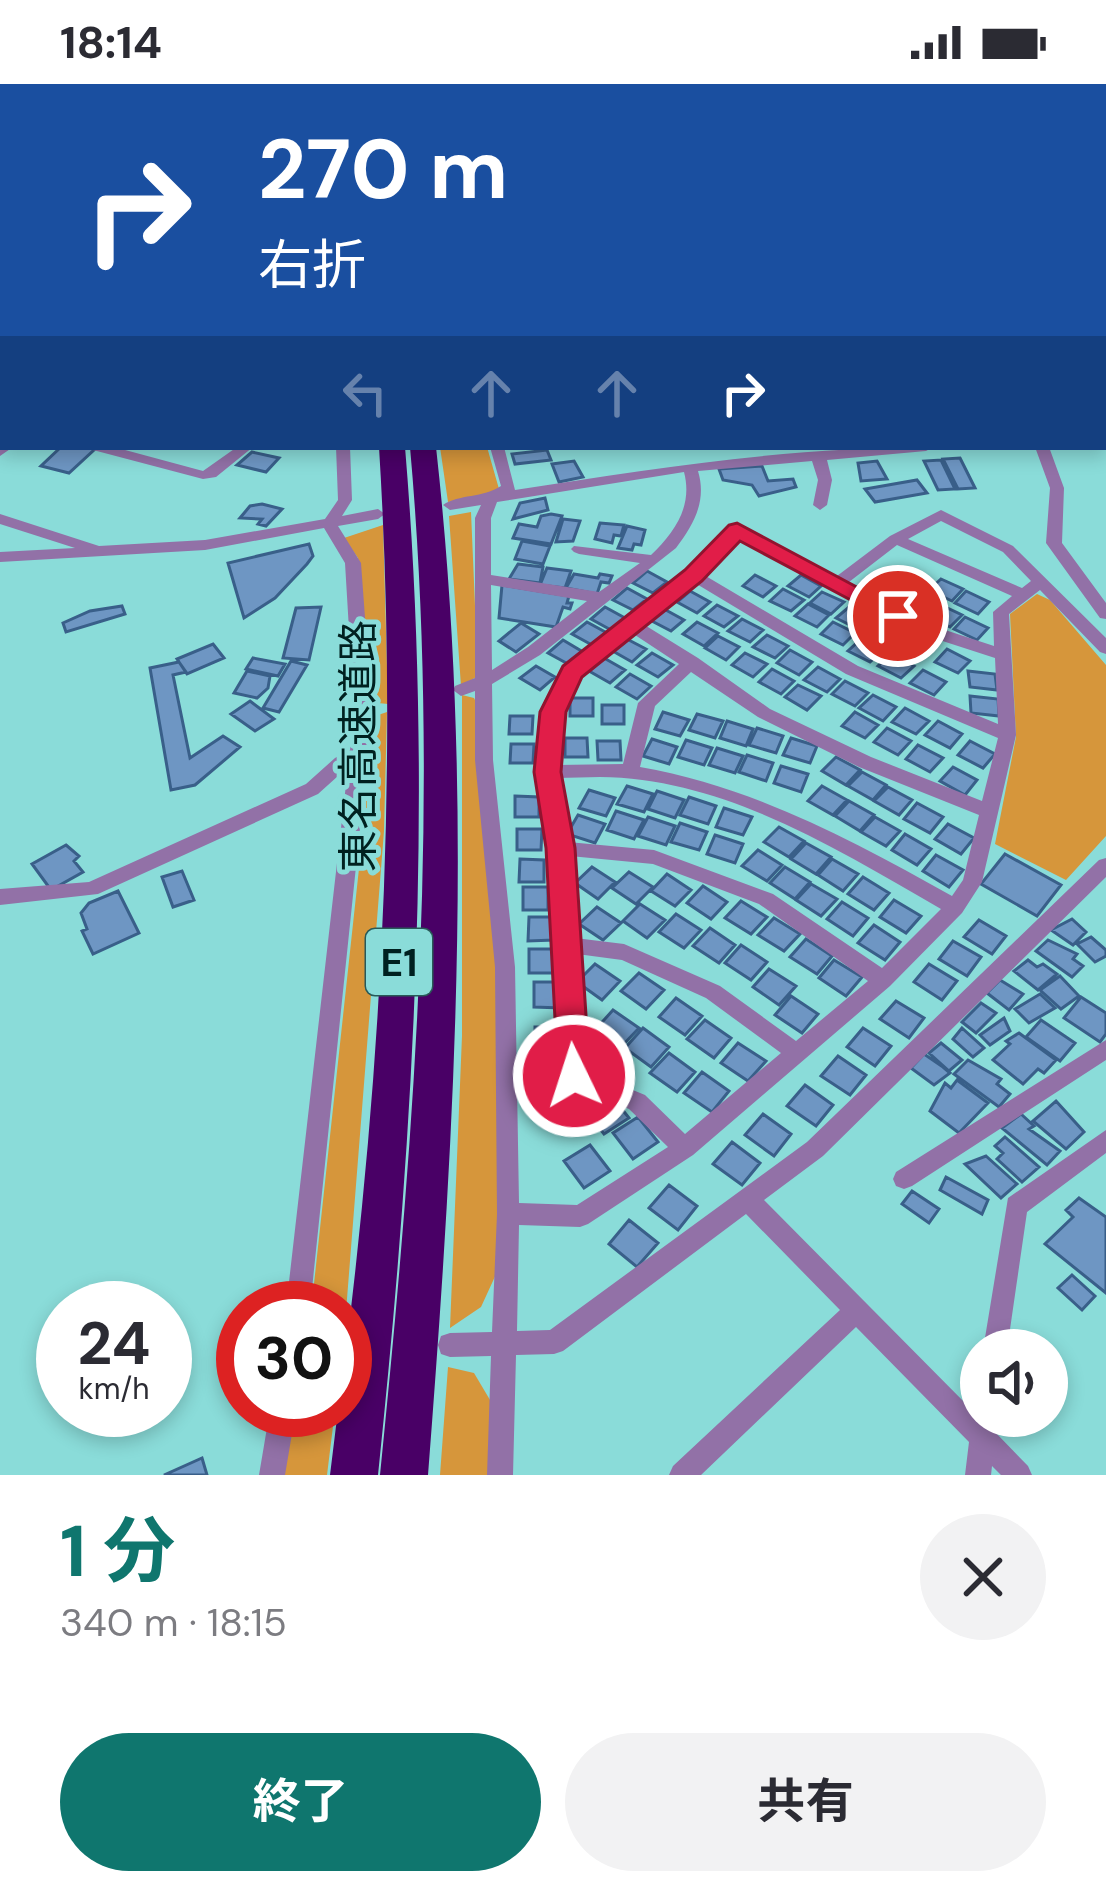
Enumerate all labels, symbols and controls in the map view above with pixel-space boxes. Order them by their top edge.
text: 18:14 [60,13,162,72]
text: 270 m [258,115,508,224]
icon: right [60,132,216,288]
text: 右折 [258,230,366,301]
icon: left [332,360,398,426]
icon: ahead [458,360,524,426]
icon: ahead [584,360,650,426]
icon: right [710,360,776,426]
pin [847,565,949,667]
icon: arrive [865,583,931,649]
street label: 東名高速道路 [331,620,386,872]
road number: E1 [366,929,432,995]
position arrow [511,1013,637,1139]
speed limit sign: 30 [216,1281,372,1437]
text: 24 [77,1304,151,1383]
map controls [960,1329,1068,1437]
button: sound [960,1329,1068,1437]
text: km/h [79,1369,149,1408]
text: 1 分 [60,1505,175,1598]
button: close [920,1514,1046,1640]
text: 340 m · 18:15 [60,1597,287,1648]
button: 終了 [60,1733,541,1871]
button: 共有 [565,1733,1046,1871]

